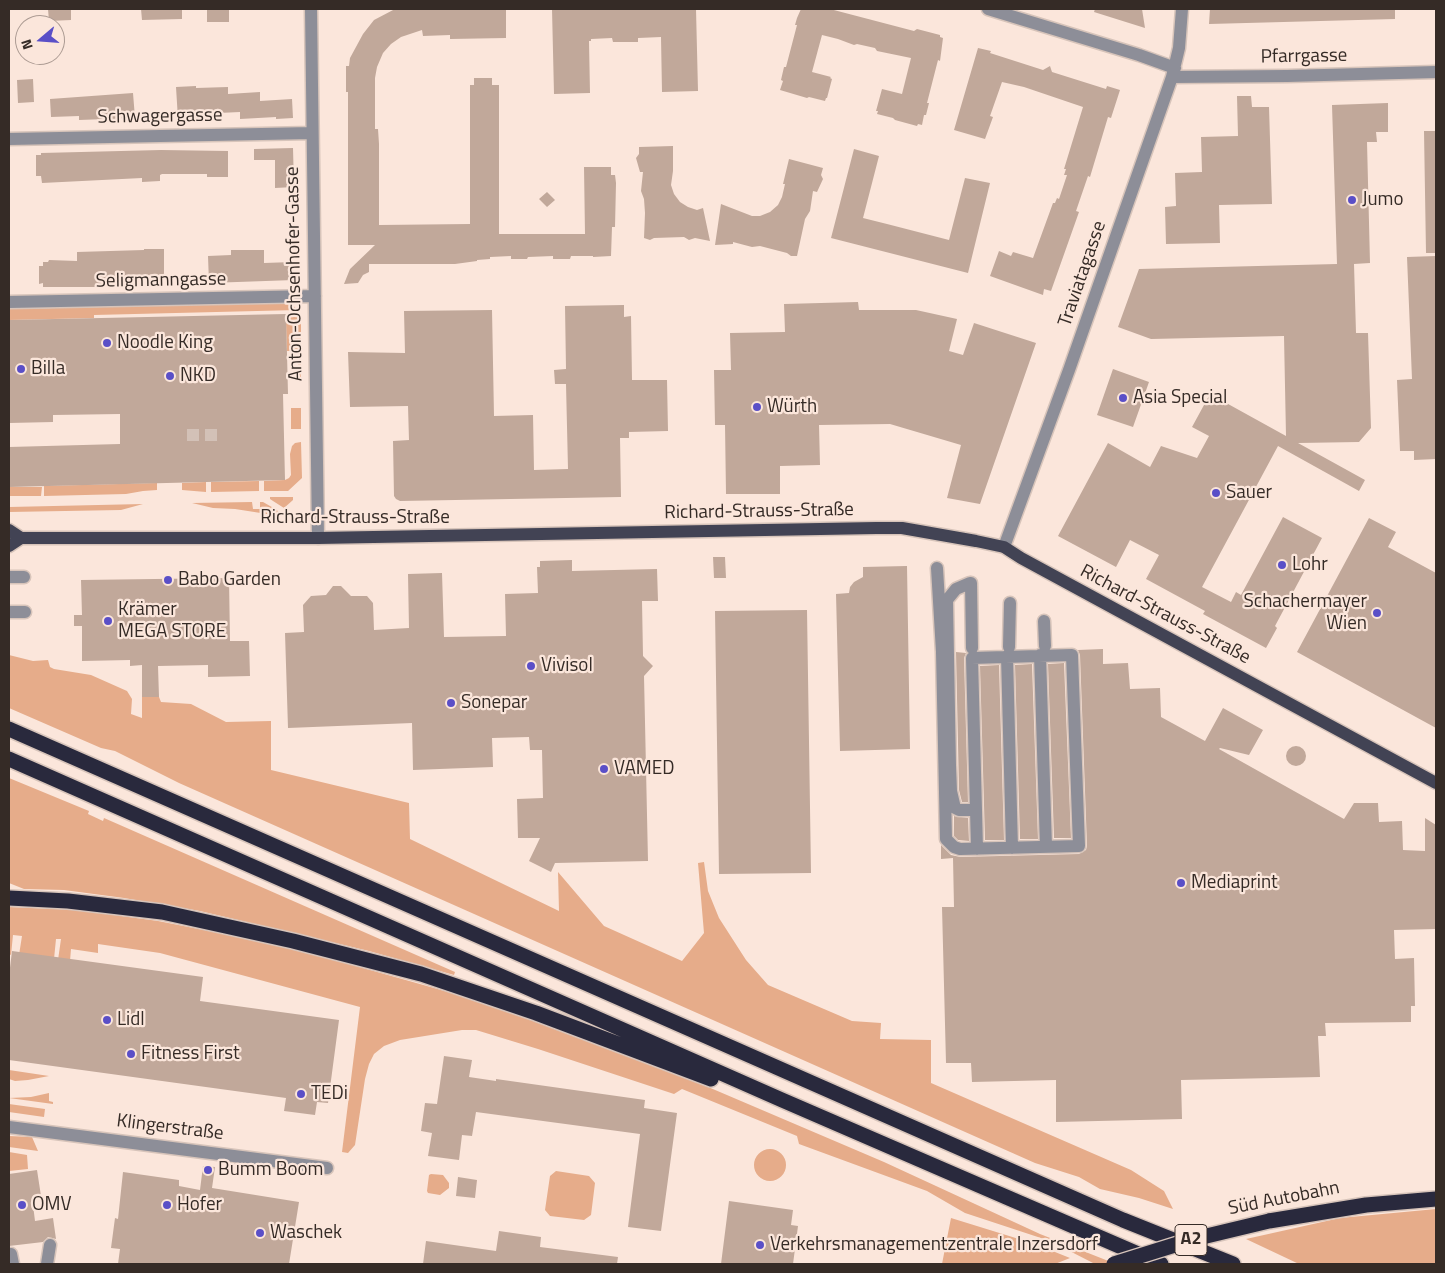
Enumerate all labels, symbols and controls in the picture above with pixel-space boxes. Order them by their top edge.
north arrow [15,15,65,65]
text: N [15,37,38,52]
street label: Pfarrgasse [1260,45,1348,69]
street label: Schwagergasse [97,105,223,129]
street label: Anton-Ochsenhofer-Gasse [282,166,308,382]
place label: Jumo [1362,189,1403,211]
marker: Jumo [1346,194,1358,206]
street label: Traviatagasse [1054,218,1112,330]
street label: Seligmanngasse [96,268,226,294]
place label: Noodle King [117,332,213,354]
marker: Noodle King [101,337,113,349]
place label: Billa [31,358,65,380]
marker: Billa [15,363,27,375]
place label: NKD [180,365,216,387]
marker: NKD [164,370,176,382]
place label: Asia Special [1133,387,1227,409]
marker: Asia Special [1117,392,1129,404]
place label: Würth [767,396,817,418]
marker: Würth [751,401,763,413]
place label: Sauer [1226,482,1272,504]
marker: Sauer [1210,487,1222,499]
street label: Richard-Strauss-Straße [664,499,854,525]
street label: Richard-Strauss-Straße [260,507,450,529]
place label: Lohr [1292,554,1328,576]
marker: Lohr [1276,559,1288,571]
street label: Richard-Strauss-Straße [1076,560,1254,670]
place label: Babo Garden [178,569,281,591]
marker: Babo Garden [162,574,174,586]
place label: Schachermayer Wien [1244,591,1367,635]
place label: Krämer MEGA STORE [118,599,226,643]
marker: Schachermayer Wien [1371,607,1383,619]
marker: Krämer MEGA STORE [102,615,114,627]
place label: Vivisol [541,655,593,677]
marker: Vivisol [525,660,537,672]
place label: Sonepar [461,692,527,714]
marker: Sonepar [445,697,457,709]
place label: VAMED [614,758,675,780]
marker: VAMED [598,763,610,775]
place label: Mediaprint [1191,872,1278,894]
marker: Mediaprint [1175,877,1187,889]
place label: Lidl [117,1009,145,1031]
marker: Lidl [101,1014,113,1026]
place label: Fitness First [141,1043,240,1065]
marker: Fitness First [125,1048,137,1060]
place label: TEDi [311,1083,348,1105]
marker: TEDi [295,1088,307,1100]
street label: Klingerstraße [115,1110,225,1146]
place label: Bumm Boom [218,1159,323,1181]
marker: Bumm Boom [202,1164,214,1176]
street label: Süd Autobahn [1227,1177,1341,1221]
place label: OMV [32,1194,72,1216]
place label: Hofer [177,1194,222,1216]
marker: OMV [16,1199,28,1211]
marker: Hofer [161,1199,173,1211]
place label: Waschek [270,1222,342,1244]
road number: A2 [1175,1224,1207,1256]
marker: Waschek [254,1227,266,1239]
place label: Verkehrsmanagementzentrale Inzersdorf [770,1234,1098,1256]
marker: Verkehrsmanagementzentrale Inzersdorf [754,1239,766,1251]

